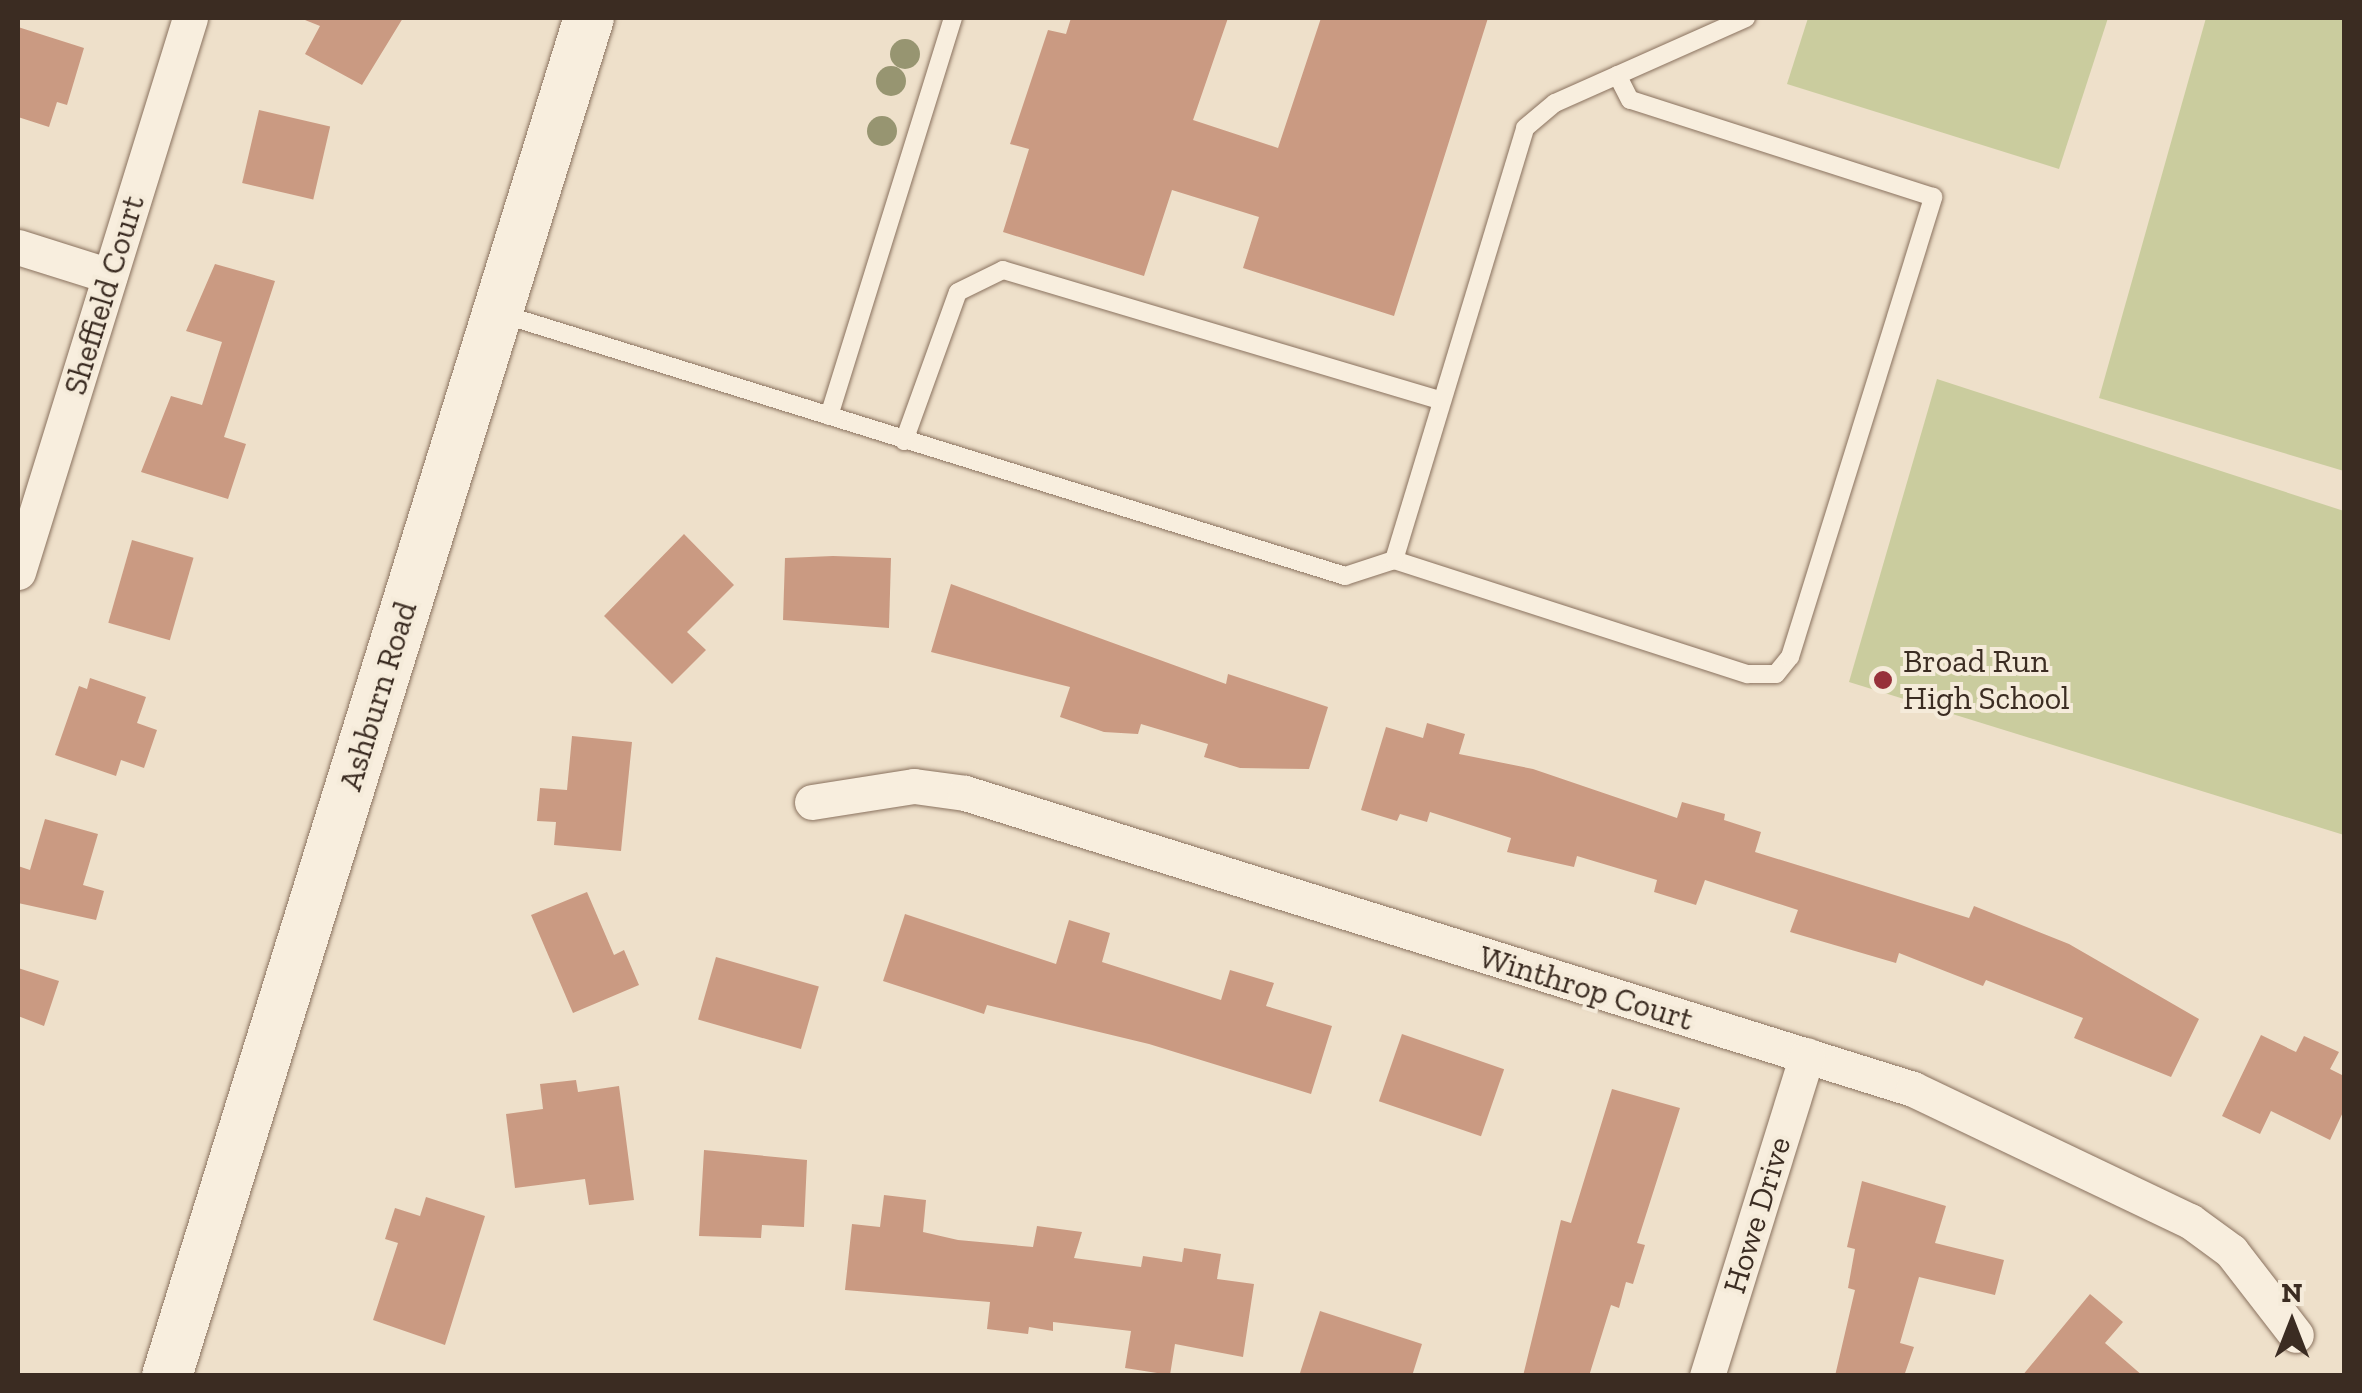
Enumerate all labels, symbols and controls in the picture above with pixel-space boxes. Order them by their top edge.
street label: Sheffield Court [55,191,153,399]
street label: Ashburn Road [331,597,425,795]
place label: Broad Run High School [1903,643,2070,718]
marker: Broad Run High School [1872,669,1894,691]
street label: Winthrop Court [1474,937,1698,1039]
street label: Howe Drive [1715,1132,1799,1298]
north arrow [2242,1273,2342,1373]
text: N [2281,1276,2303,1309]

